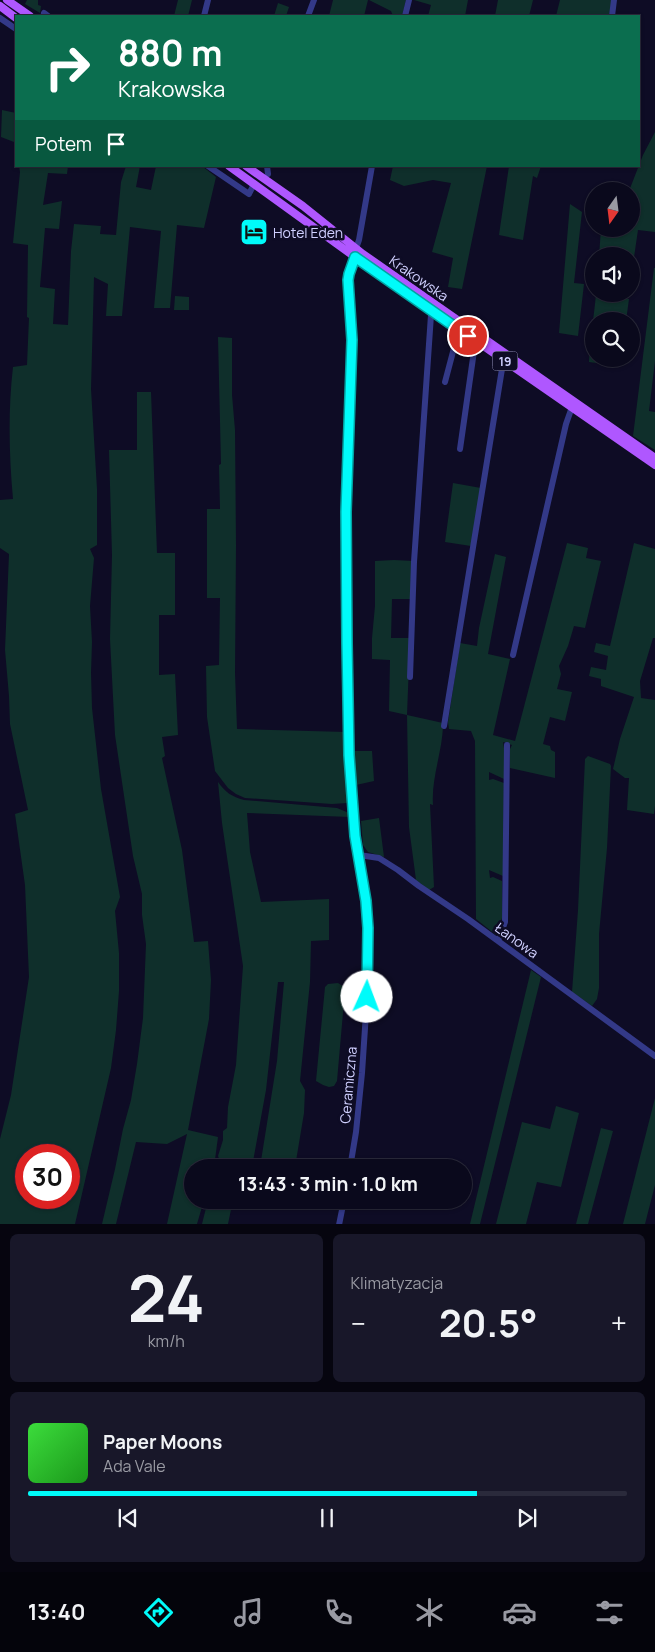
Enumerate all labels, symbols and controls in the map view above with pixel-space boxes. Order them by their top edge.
text: 880 m [118,29,222,77]
icon: right [35,35,100,100]
text: Krakowska [118,74,225,104]
icon: arrive [102,130,130,158]
text: Potem [35,131,92,157]
north arrow [585,182,640,238]
map controls [585,182,640,367]
hotel icon: Hotel Eden [239,217,269,247]
place label: Hotel Eden [273,223,343,242]
button: sound [585,247,640,302]
street label: Krakowska [386,251,452,305]
button: search [585,312,640,367]
pin [447,315,489,357]
icon: arrive [454,322,482,350]
road number: 19 [492,352,518,371]
street label: Łanowa [491,918,543,962]
position arrow [340,970,392,1022]
street label: Ceramiczna [335,1046,361,1124]
speed limit sign: 30 [15,1144,80,1209]
text: 13:43 · 3 min · 1.0 km [238,1171,418,1197]
text: 24 [128,1253,205,1342]
text: Klimatyzacja [351,1272,443,1294]
text: 20.5° [439,1296,538,1348]
text: − [351,1304,366,1342]
text: + [611,1304,627,1342]
text: km/h [148,1330,185,1352]
text: Paper Moons [103,1429,222,1455]
text: Ada Vale [103,1455,166,1477]
icon: previous [114,1504,142,1532]
icon: pause [313,1504,341,1532]
icon: next [513,1504,541,1532]
icon: directions [141,1595,176,1630]
icon: music [231,1595,266,1630]
icon: phone [321,1595,356,1630]
icon: climate [412,1595,447,1630]
icon: car [502,1595,537,1630]
icon: filters [592,1595,627,1630]
text: 13:40 [28,1597,85,1627]

